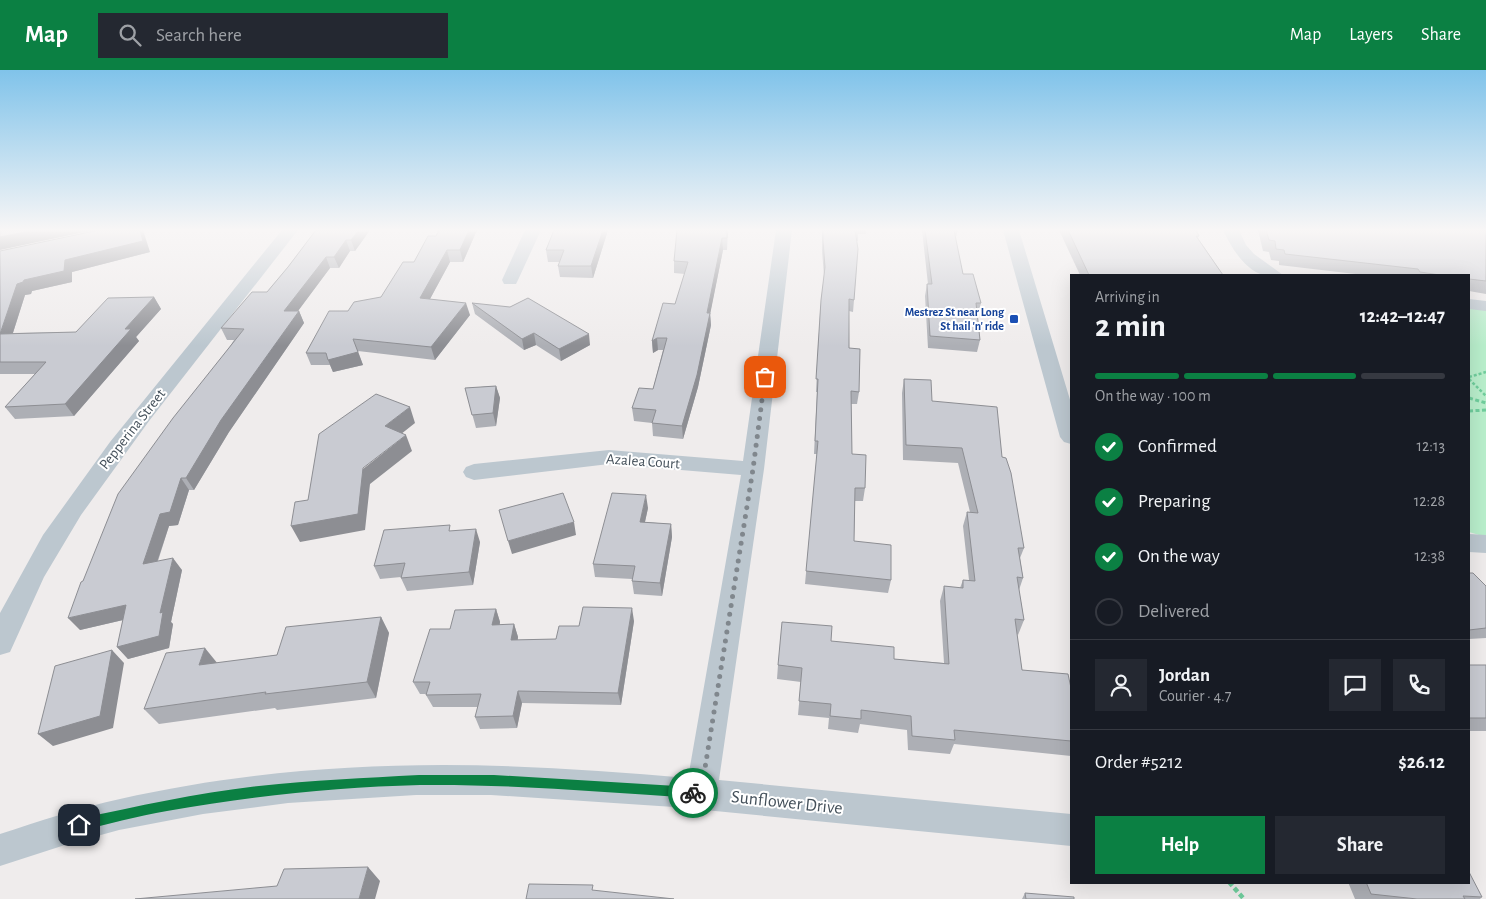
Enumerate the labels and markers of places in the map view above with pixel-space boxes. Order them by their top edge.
place label: Mestrez St near Long St hail 'n' ride [905,306,1005,332]
marker: Mestrez St near Long St hail 'n' ride [1008,313,1020,325]
pin [744,356,786,398]
pin [58,804,100,846]

